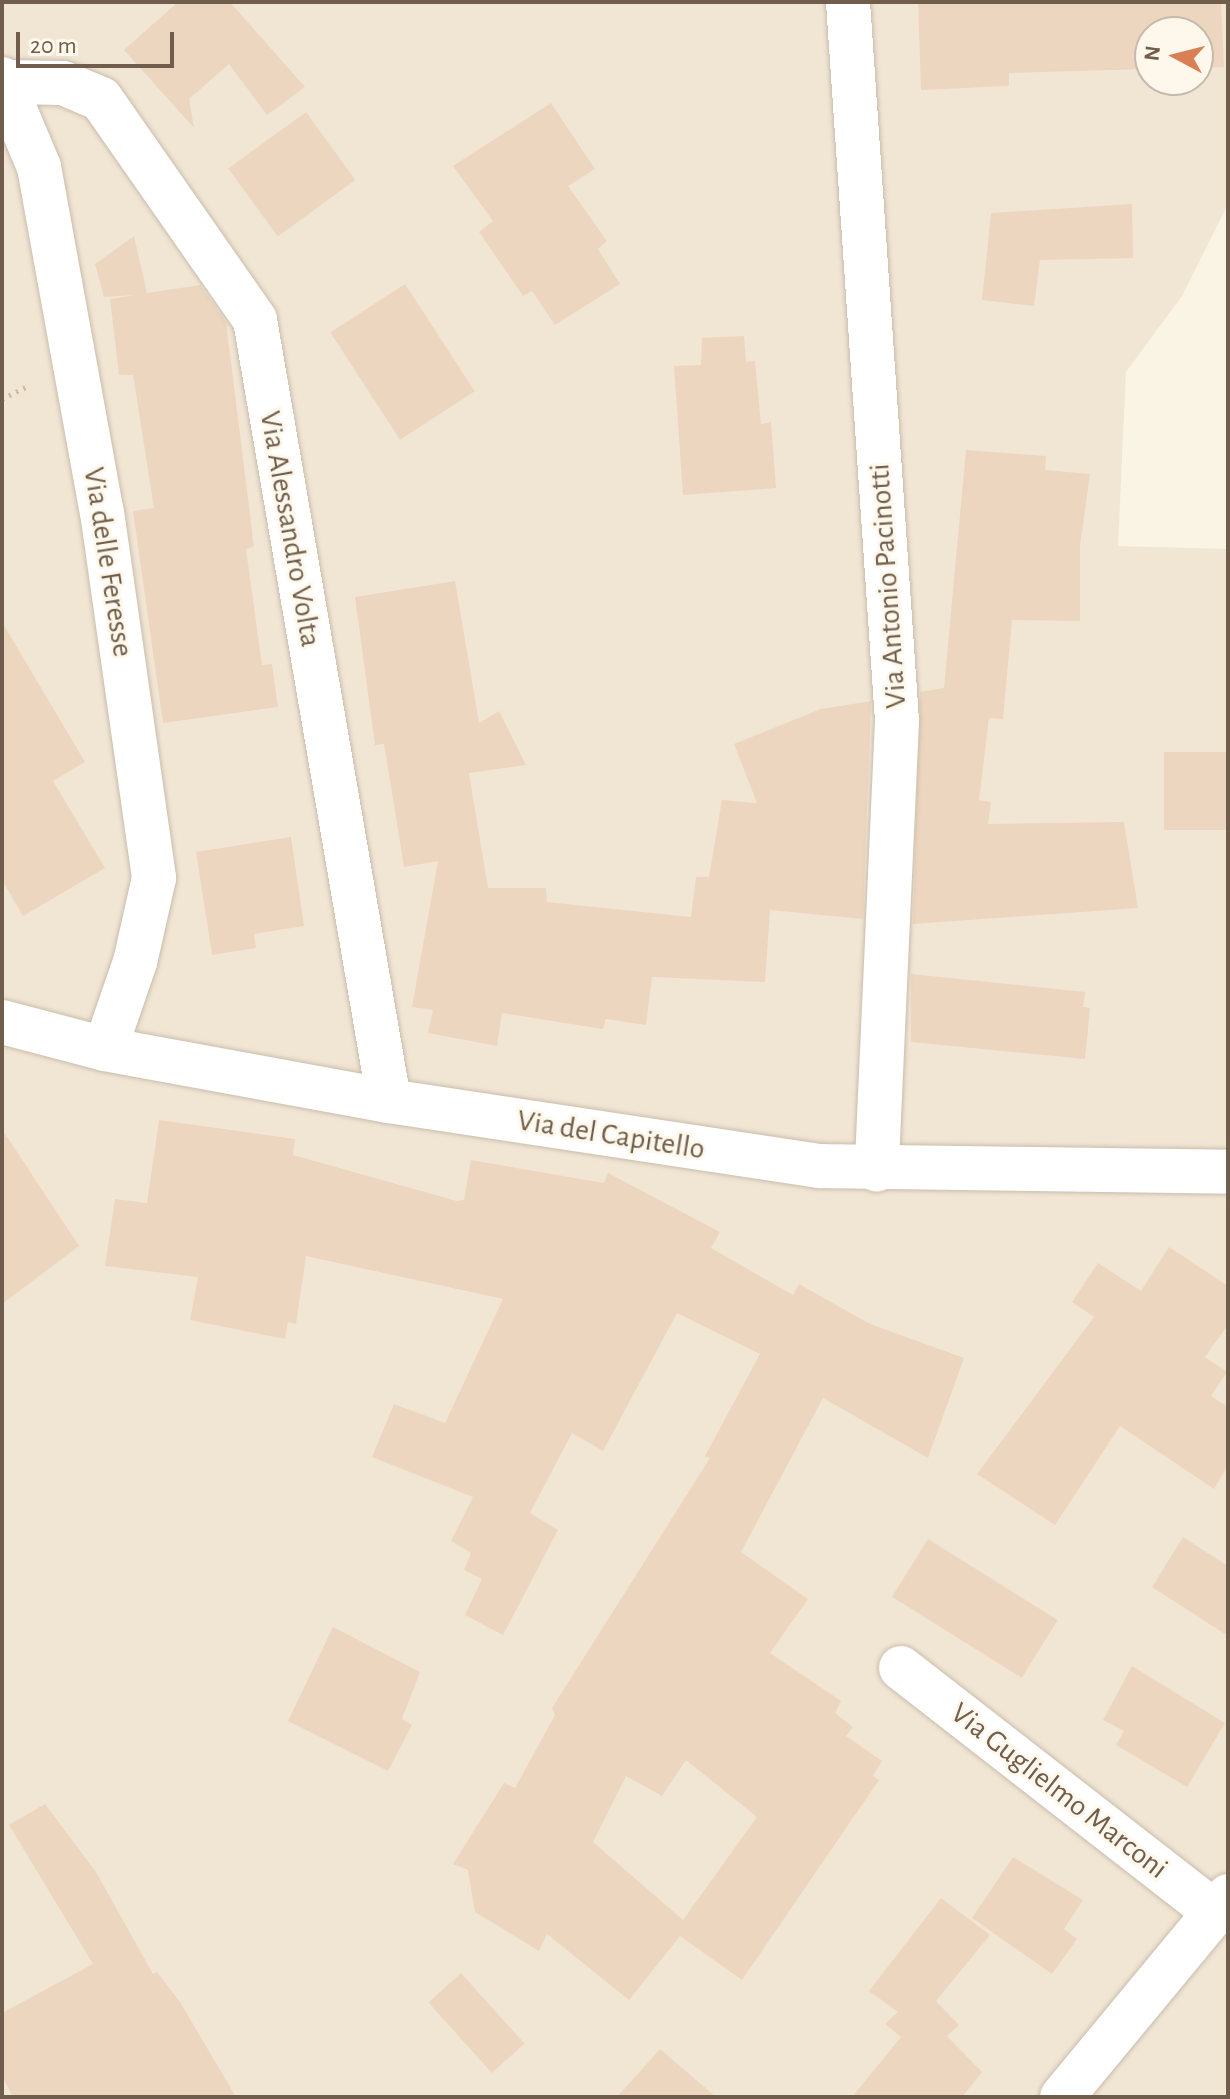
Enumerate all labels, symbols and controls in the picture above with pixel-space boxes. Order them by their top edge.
scale bar [20,16,178,66]
north arrow [1134,16,1214,96]
text: 20 m [30,34,77,58]
text: N [1140,44,1164,62]
street label: Via Alessandro Volta [252,408,328,650]
street label: Via Antonio Pacinotti [861,462,915,710]
street label: Via delle Feresse [75,465,141,659]
street label: Via del Capitello [515,1102,707,1168]
street label: Via Guglielmo Marconi [943,1695,1175,1887]

